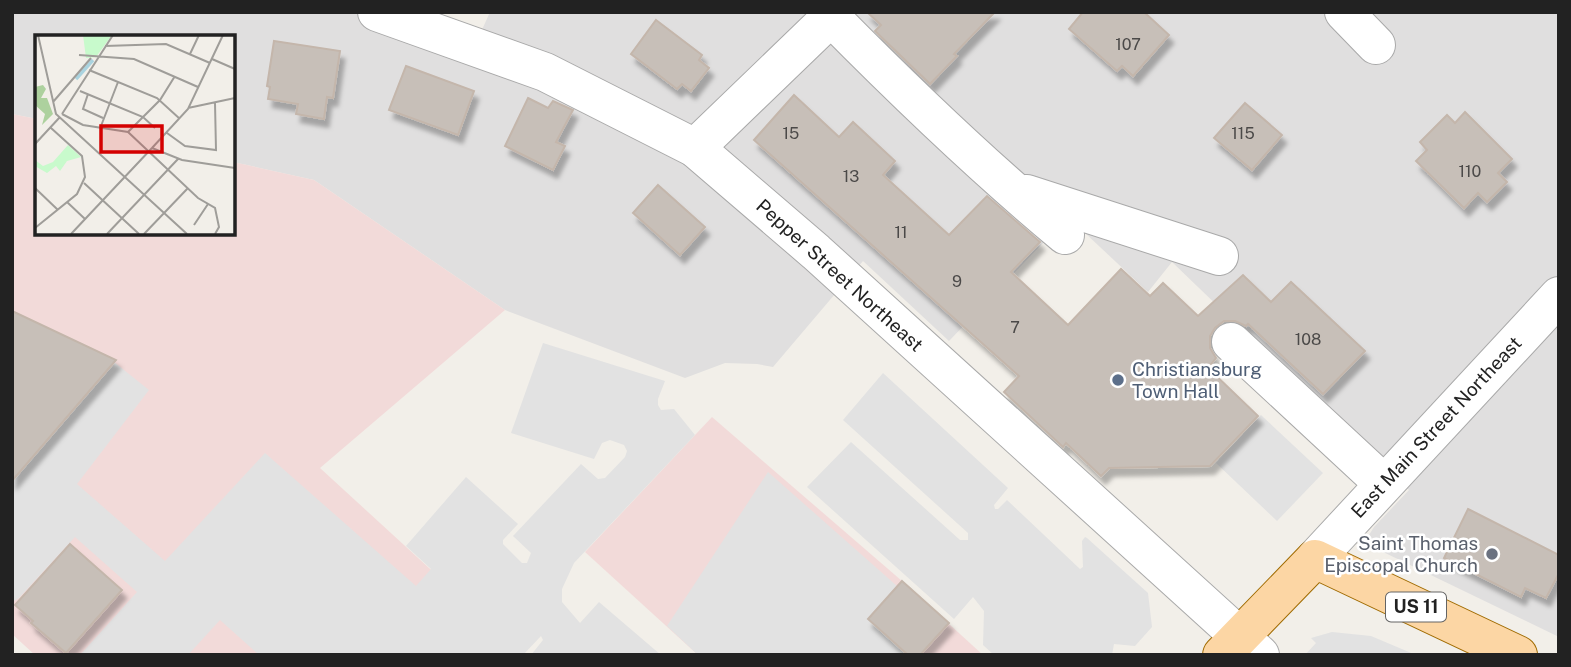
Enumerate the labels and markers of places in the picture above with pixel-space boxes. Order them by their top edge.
place label: Christiansburg Town Hall [1132,358,1262,402]
marker: Christiansburg Town Hall [1110,372,1126,388]
place label: Saint Thomas Episcopal Church [1324,532,1478,576]
marker: Saint Thomas Episcopal Church [1484,546,1500,562]

